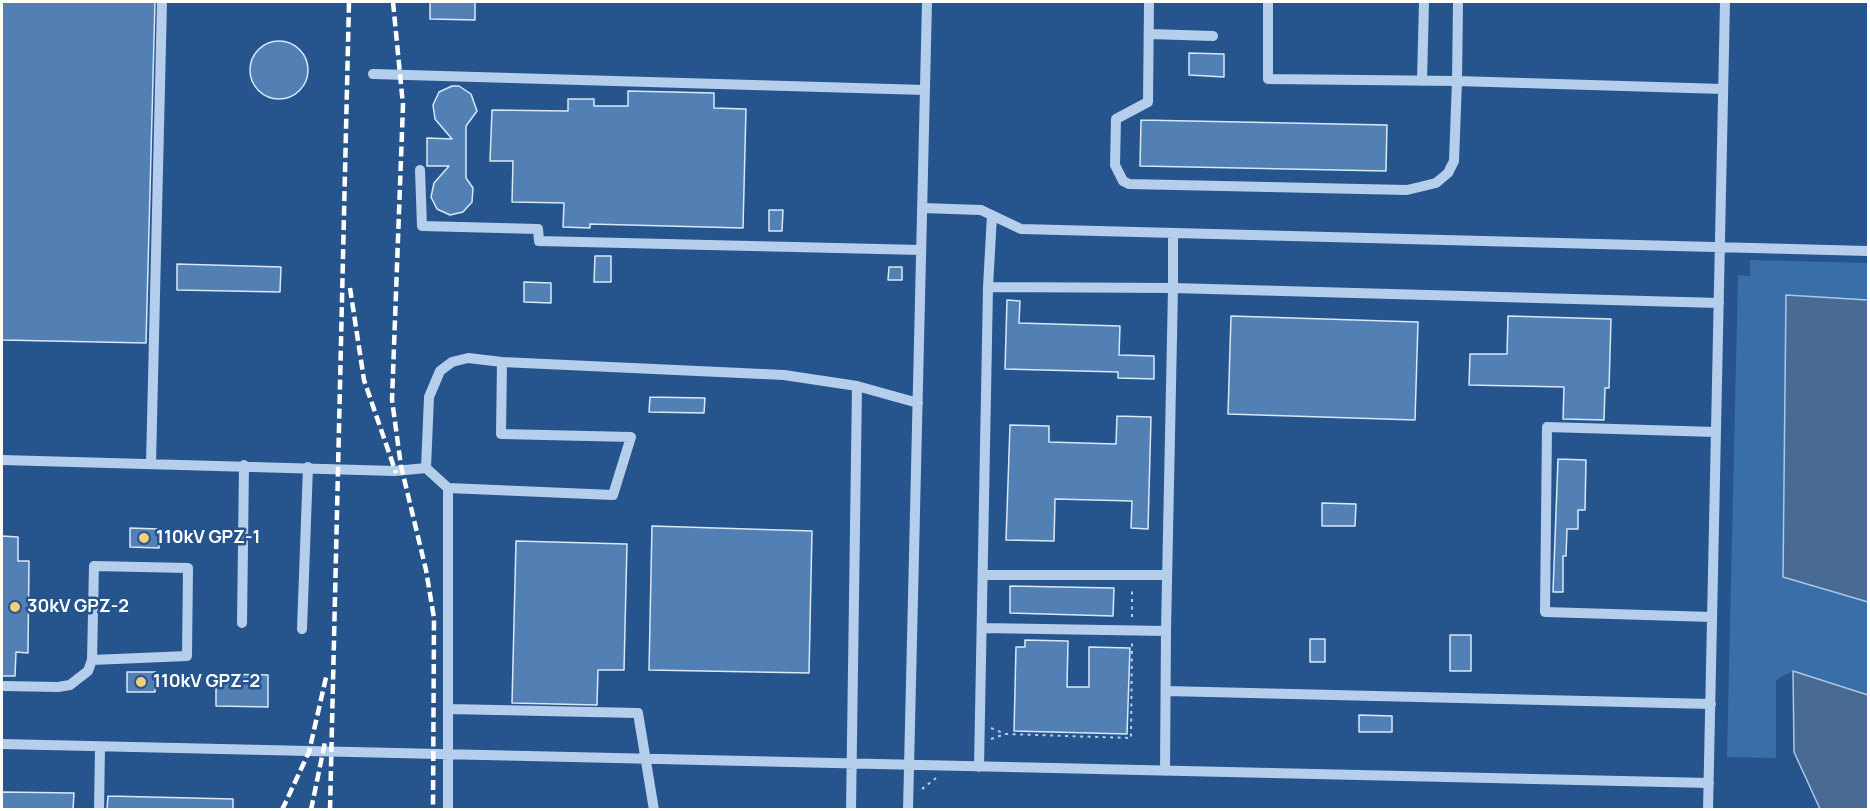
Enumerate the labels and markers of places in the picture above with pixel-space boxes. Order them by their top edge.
place label: 110kV GPZ-1 [156,527,260,549]
marker: 110kV GPZ-1 [137,531,151,545]
place label: 30kV GPZ-2 [27,596,129,618]
marker: 30kV GPZ-2 [8,600,22,614]
place label: 110kV GPZ-2 [153,671,260,693]
marker: 110kV GPZ-2 [134,675,148,689]

